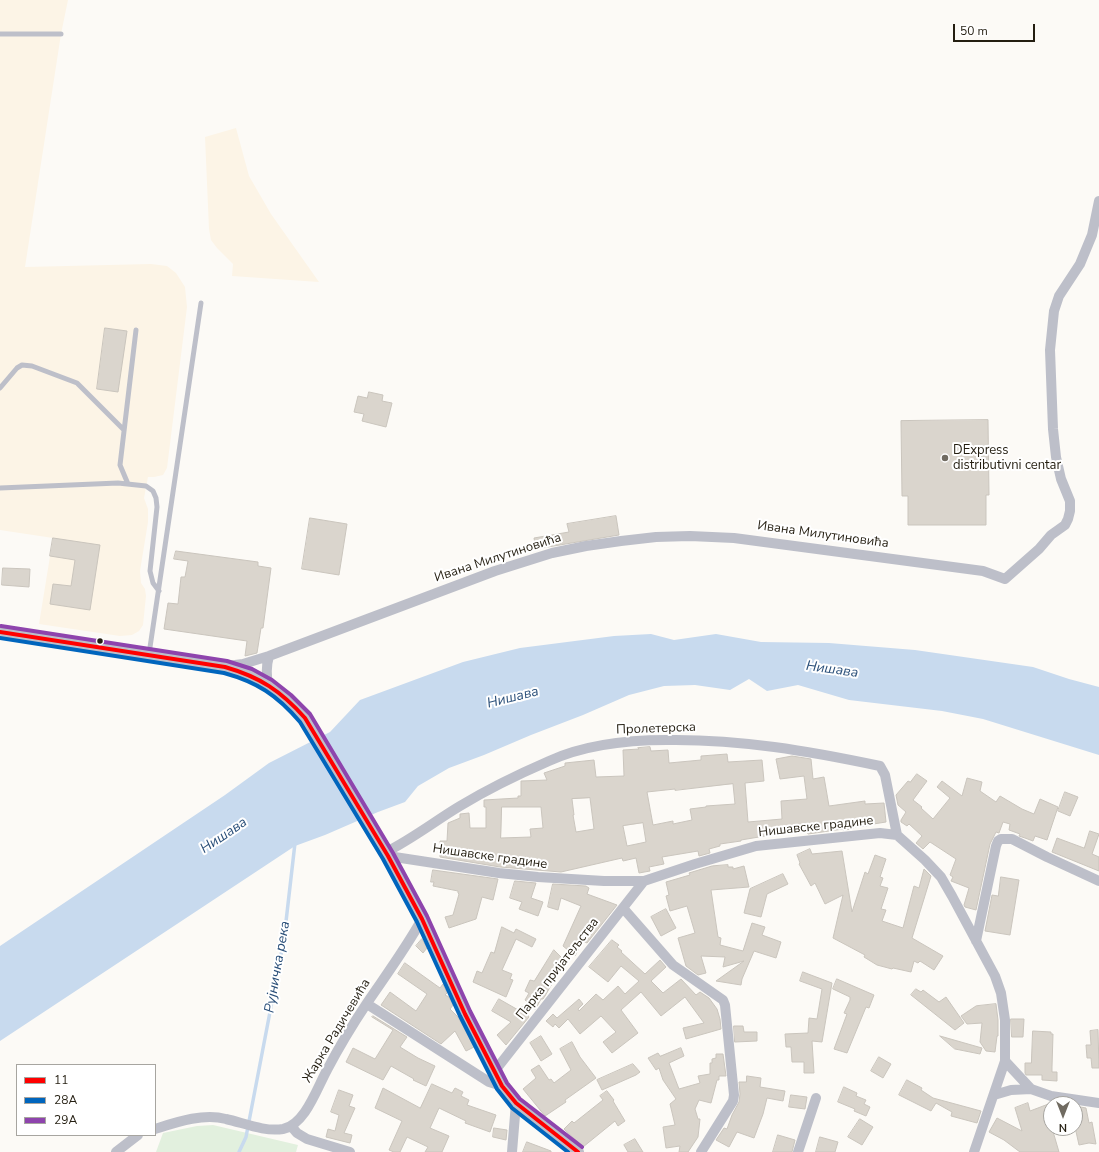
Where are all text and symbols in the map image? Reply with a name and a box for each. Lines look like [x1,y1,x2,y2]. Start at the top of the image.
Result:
scale bar [955,16,1037,42]
text: 50 m [960,23,988,39]
place label: DExpress distributivni centar [953,443,1061,474]
marker: DExpress distributivni centar [940,453,950,463]
street label: Ивана Милутиновића [756,518,890,552]
street label: Ивана Милутиновића [433,530,563,586]
unlabelled marker [95,636,105,646]
water label: Нишава [805,658,859,682]
water label: Нишава [485,683,541,713]
street label: Пролетерска [616,720,696,738]
street label: Нишавске градине [758,813,874,841]
water label: Нишава [197,814,251,858]
street label: Нишавске градине [432,841,548,873]
street label: Парка пријатељства [513,915,603,1023]
water label: Рујничка река [262,920,294,1014]
street label: Жарка Радичевића [300,976,374,1086]
legend [16,1064,156,1136]
text: 11 [54,1072,68,1088]
text: 28А [54,1092,77,1108]
north arrow [1043,1096,1083,1136]
text: 29А [54,1112,77,1128]
text: N [1059,1120,1067,1135]

